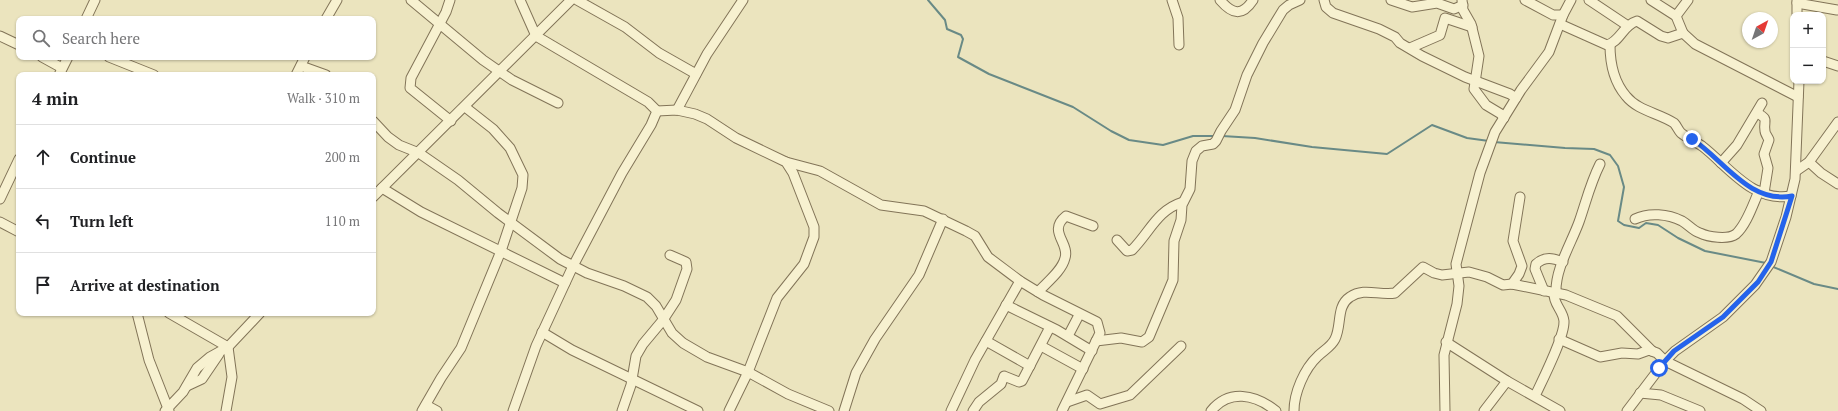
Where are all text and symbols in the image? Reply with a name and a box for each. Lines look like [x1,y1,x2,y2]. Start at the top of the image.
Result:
north arrow [1742,12,1778,48]
map controls [1790,12,1826,84]
button: + [1790,12,1826,48]
search box [16,16,376,60]
icon: search [30,27,52,49]
text: Search here [62,28,140,48]
button: − [1790,48,1826,84]
text: 4 min [32,87,79,110]
text: Walk · 310 m [287,89,360,107]
route end [1683,130,1701,148]
icon: ahead [32,146,54,168]
text: Continue [70,147,136,167]
text: 200 m [325,148,360,166]
icon: left [32,210,54,232]
text: Turn left [70,211,134,231]
text: 110 m [325,212,360,230]
icon: arrive [32,274,54,296]
text: Arrive at destination [70,275,220,295]
route start [1650,359,1668,377]

